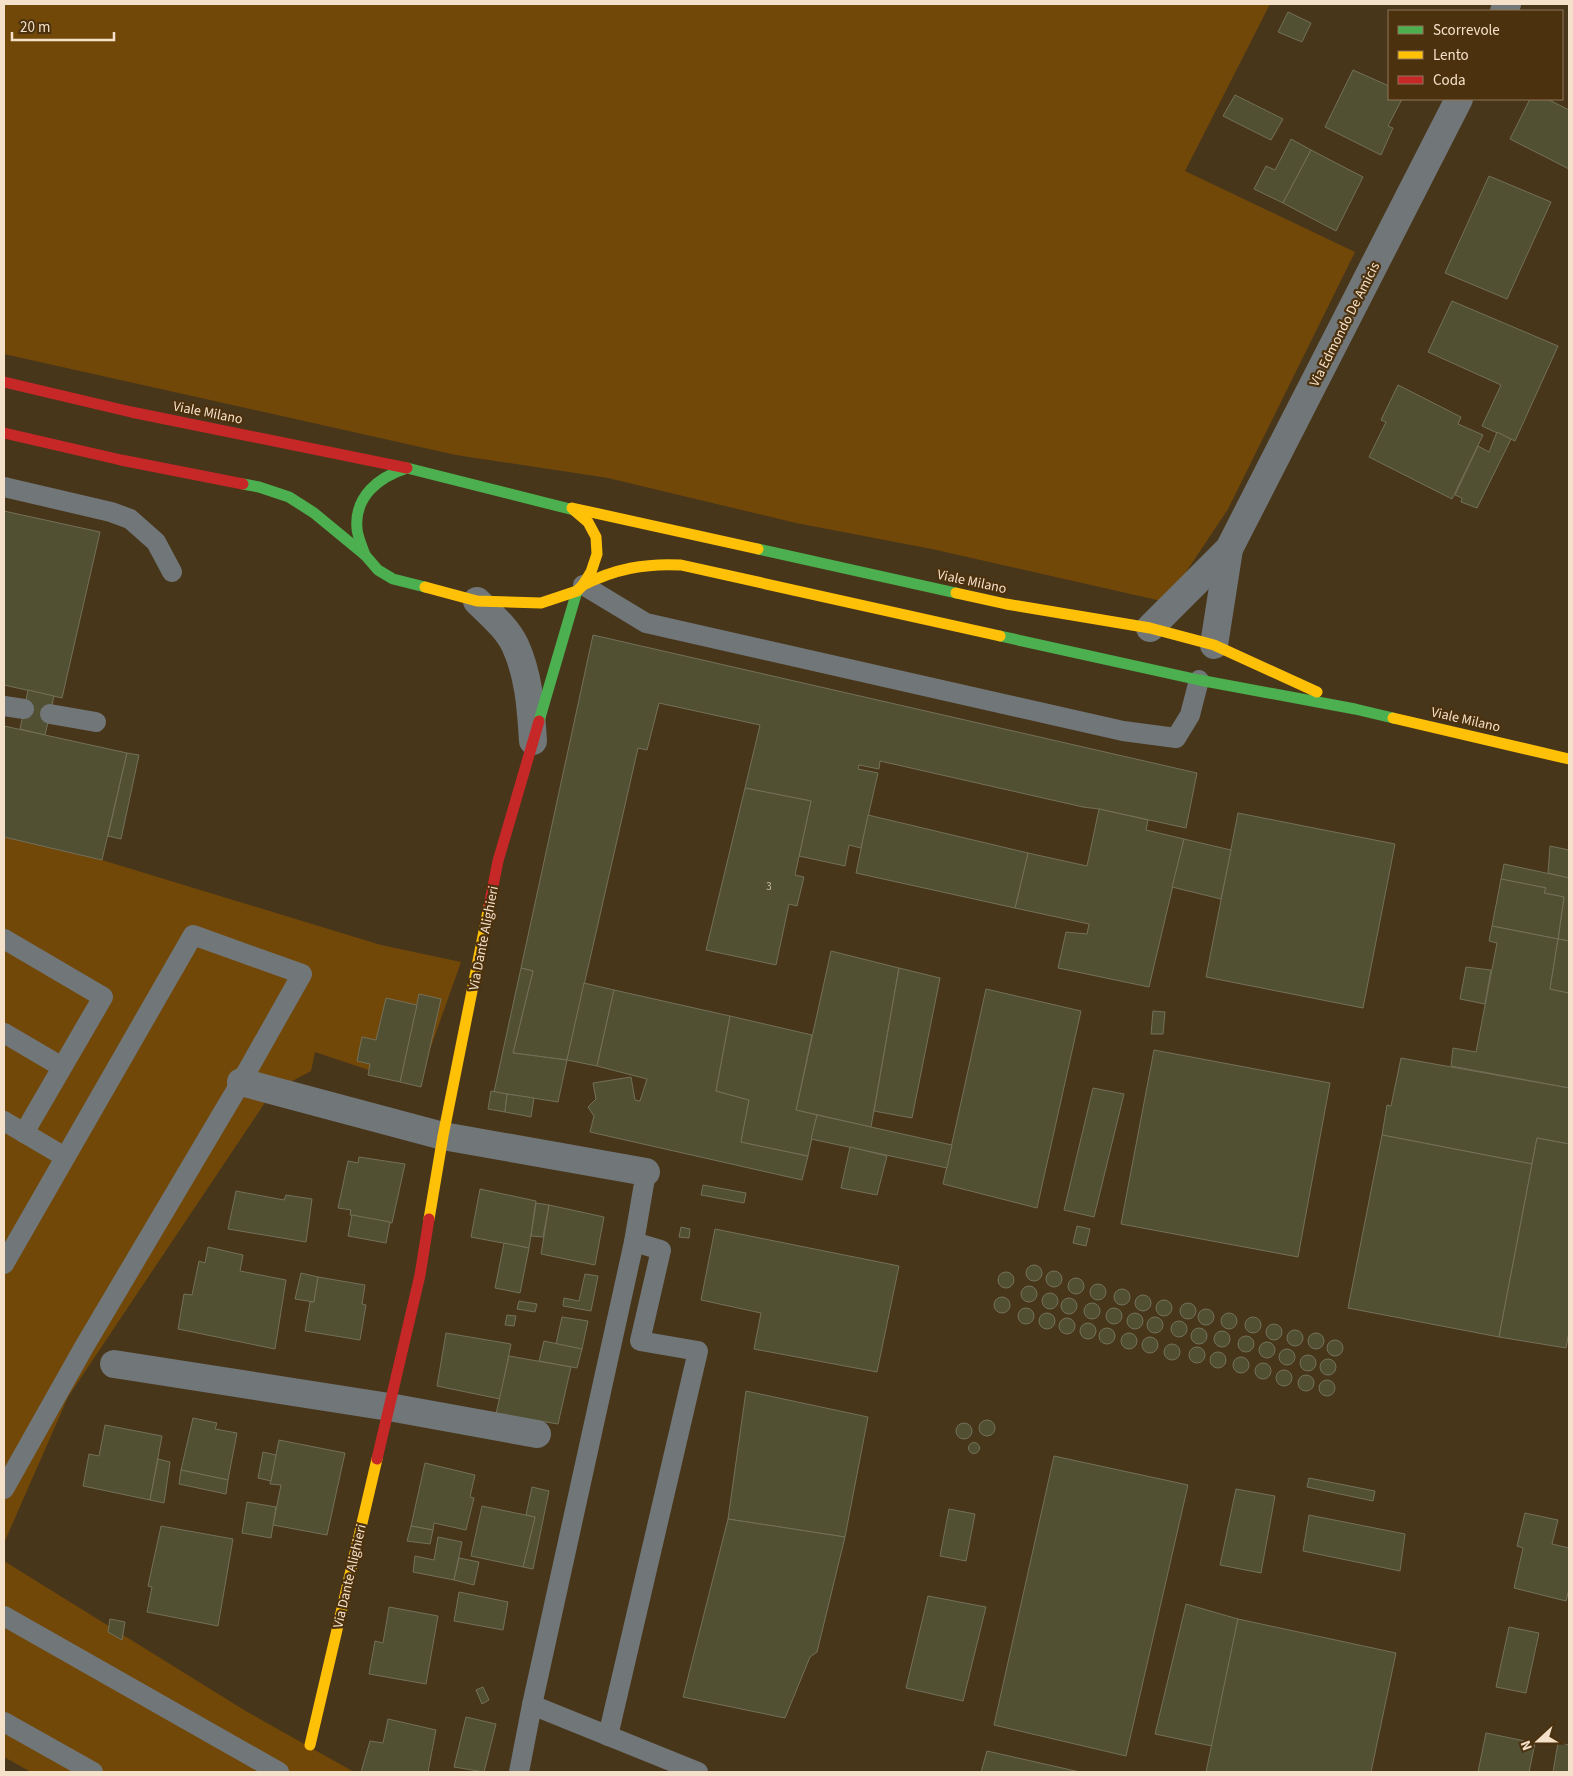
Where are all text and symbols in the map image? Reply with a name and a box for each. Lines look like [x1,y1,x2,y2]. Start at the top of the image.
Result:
scale bar [12,10,115,42]
legend [1388,10,1563,100]
text: 20 m [20,17,50,38]
text: Scorrevole [1433,20,1500,41]
text: Lento [1433,45,1469,66]
text: Coda [1433,70,1466,91]
street label: Via Edmondo De Amicis [1305,259,1385,390]
street label: Viale Milano [171,396,244,430]
street label: Viale Milano [935,565,1008,599]
street label: Viale Milano [1429,702,1502,738]
house number: 3 [766,879,772,894]
street label: Via Dante Alighieri [464,884,504,992]
street label: Via Dante Alighieri [328,1522,372,1630]
north arrow [1513,1716,1563,1766]
text: N [1516,1737,1538,1753]

